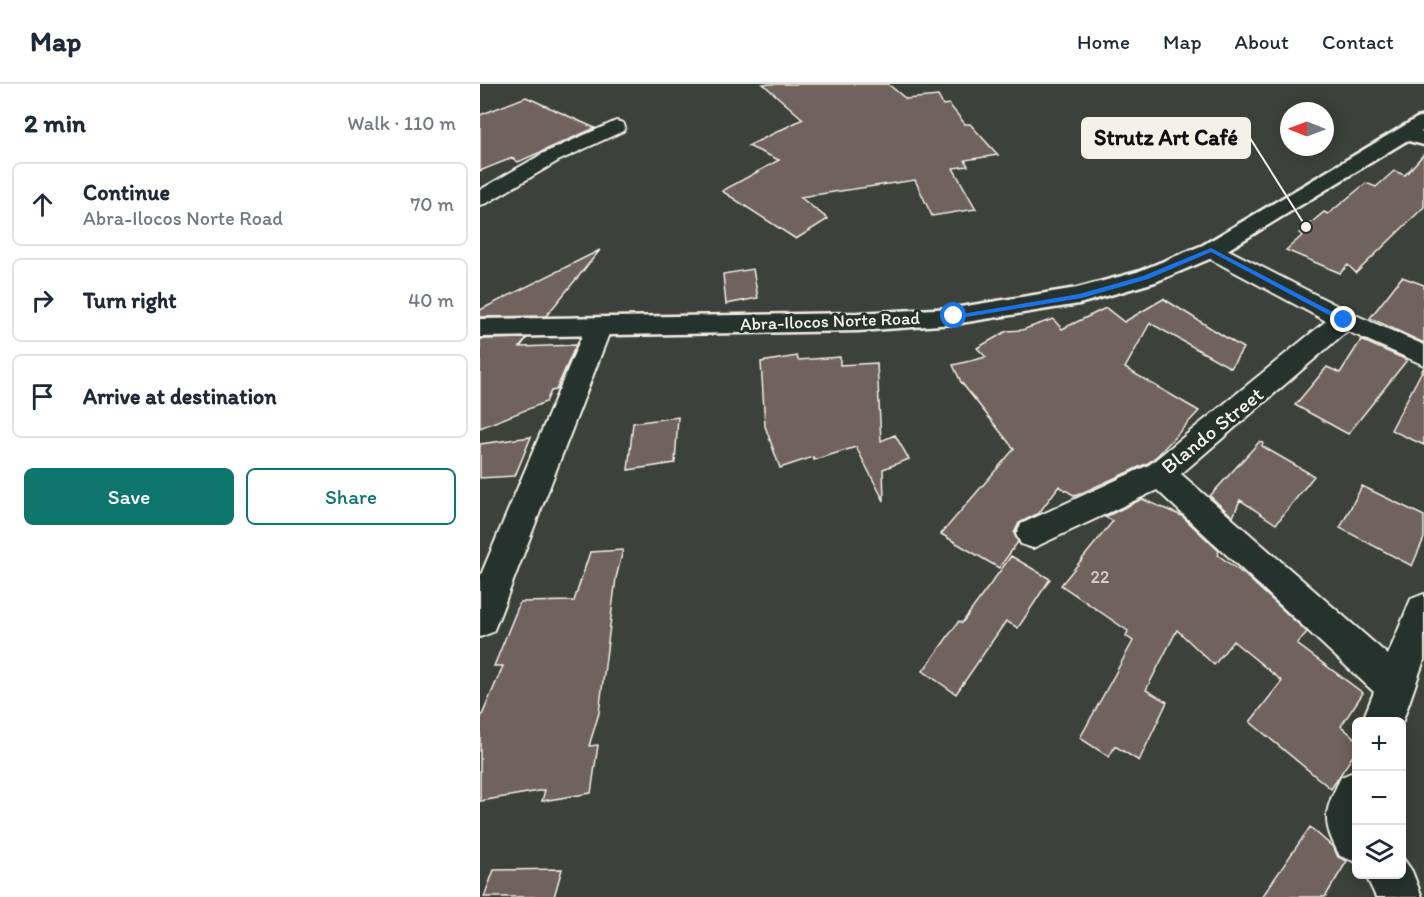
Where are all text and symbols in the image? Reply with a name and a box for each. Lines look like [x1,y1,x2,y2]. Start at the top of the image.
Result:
text: Map [30,24,81,58]
text: Home [1077,29,1130,54]
text: Map [1163,29,1202,54]
text: About [1235,29,1289,54]
text: Contact [1322,29,1394,54]
north arrow [1280,102,1334,156]
text: 2 min [24,107,86,139]
text: Walk · 110 m [347,111,456,135]
callout: Strutz Art Café [1082,118,1250,158]
text: Strutz Art Café [1094,124,1238,151]
text: Continue [83,179,170,206]
icon: ahead [26,188,59,221]
text: 70 m [410,192,454,216]
text: Abra-Ilocos Norte Road [83,206,283,230]
icon: right [26,284,59,317]
text: Turn right [83,287,177,314]
text: 40 m [408,288,454,312]
route start [940,302,966,328]
route end [1330,306,1356,332]
street label: Abra-Ilocos Norte Road [740,307,921,335]
icon: arrive [26,380,59,413]
street label: Blando Street [1156,381,1268,479]
text: Arrive at destination [83,383,277,410]
button: Save [24,468,234,525]
button: Share [246,468,456,525]
house number: 22 [1091,566,1110,588]
map controls [1352,717,1406,879]
button: + [1352,717,1406,771]
button: − [1352,771,1406,825]
button: layers [1352,825,1406,879]

